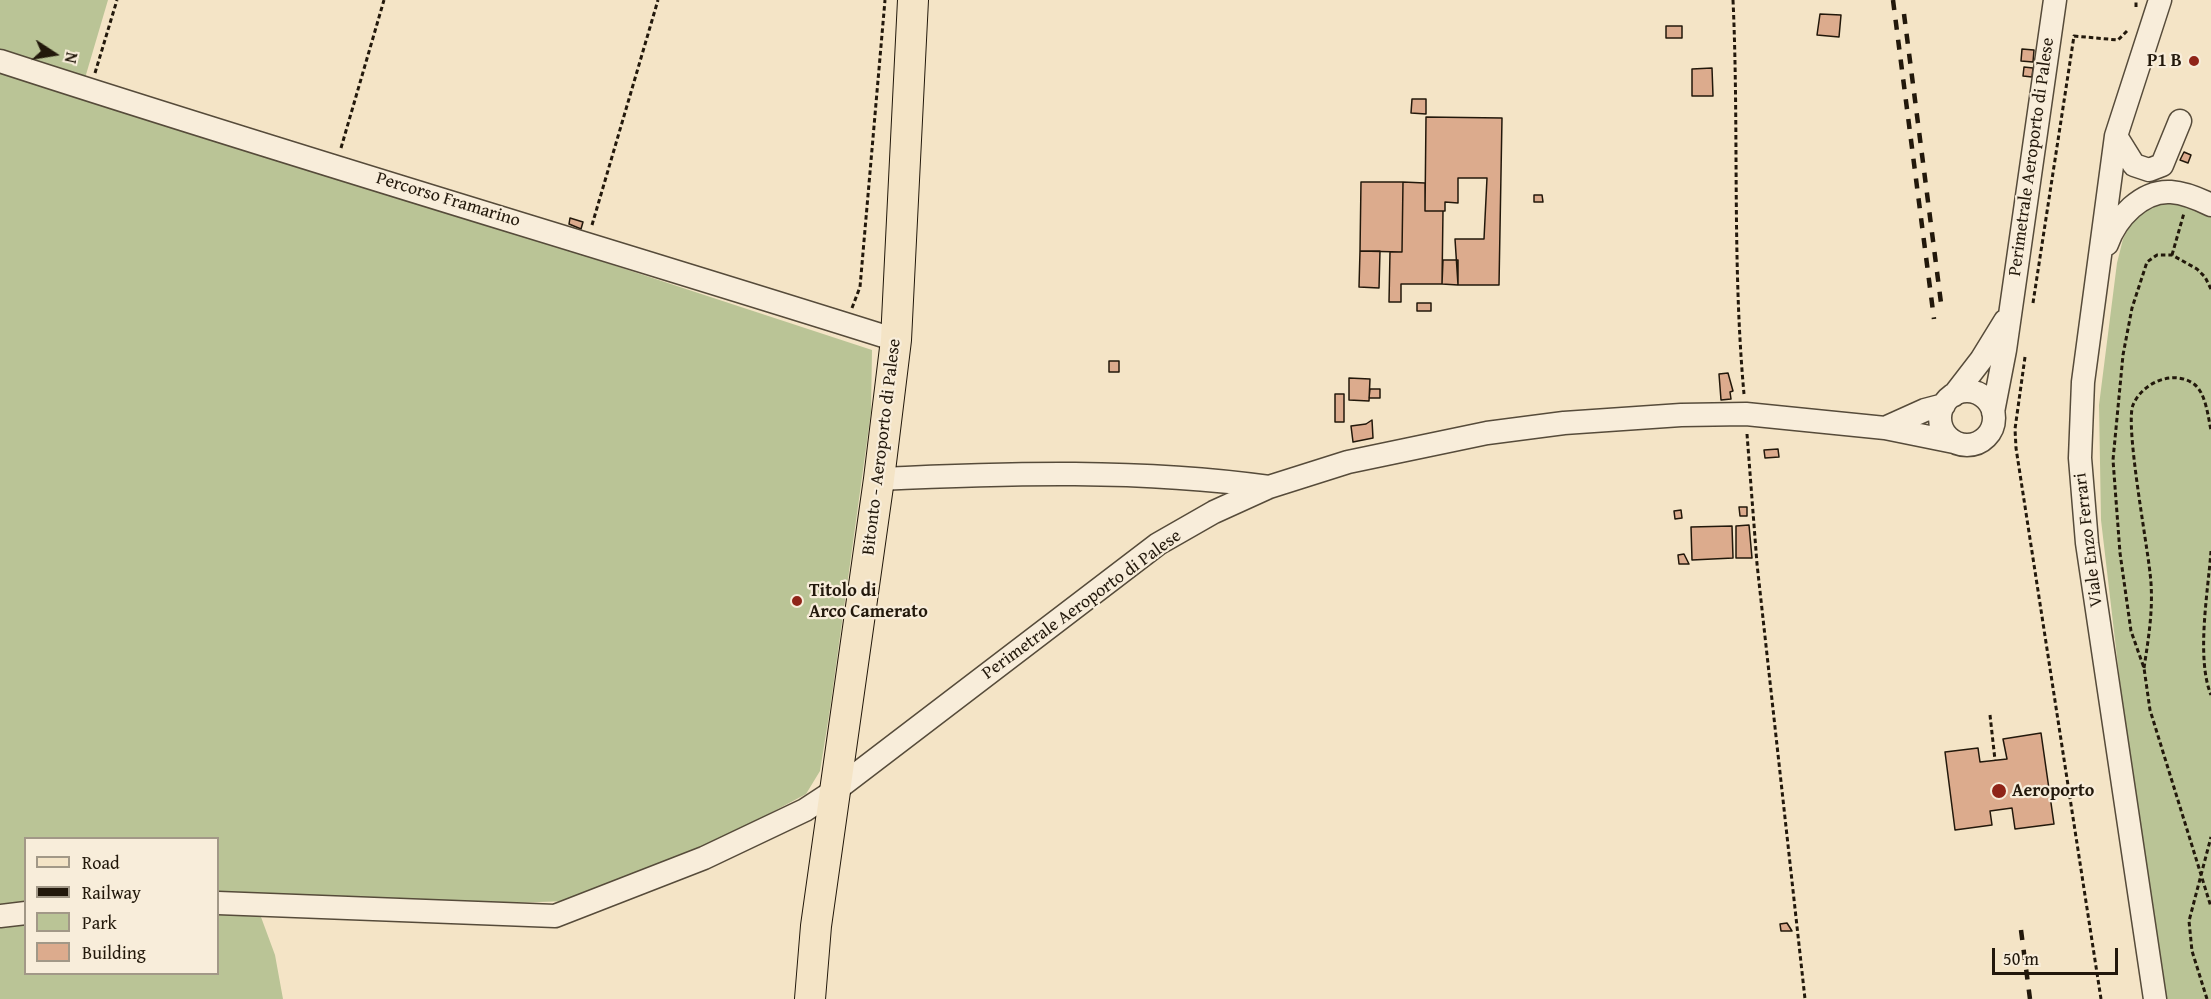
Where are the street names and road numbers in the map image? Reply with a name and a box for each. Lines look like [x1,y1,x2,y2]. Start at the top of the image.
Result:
street label: Perimetrale Aeroporto di Palese [2005,36,2059,278]
street label: Percorso Framarino [373,168,523,232]
street label: Bitonto - Aeroporto di Palese [858,338,906,556]
street label: Viale Enzo Ferrari [2070,472,2108,608]
street label: Perimetrale Aeroporto di Palese [978,526,1186,684]

